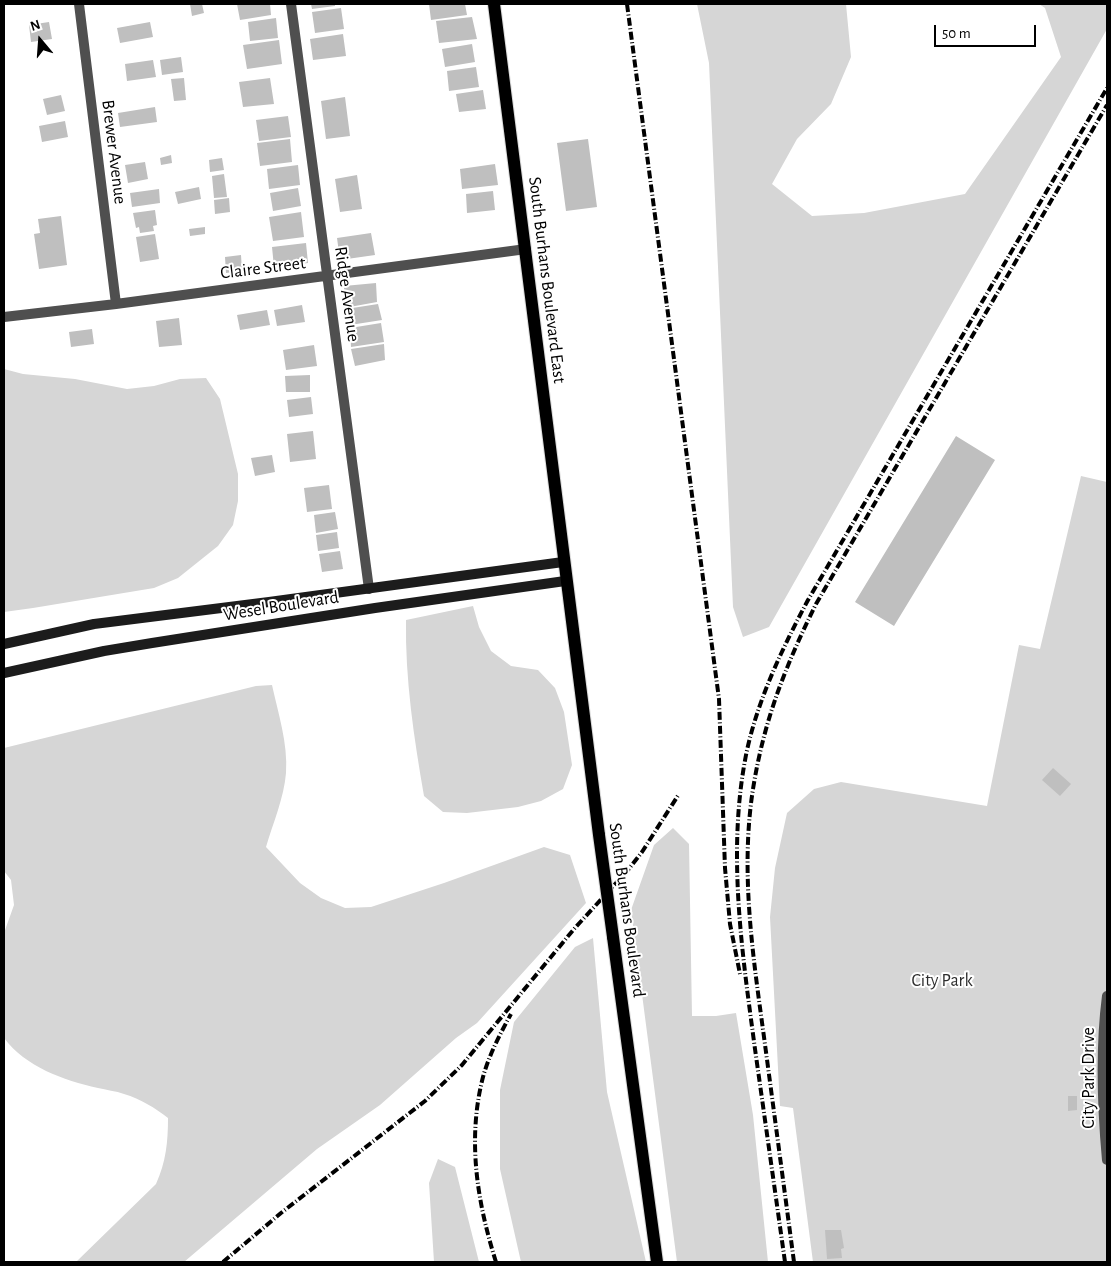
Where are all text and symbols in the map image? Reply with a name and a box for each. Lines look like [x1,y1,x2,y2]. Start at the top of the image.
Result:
north arrow [15,15,65,65]
scale bar [936,15,1038,47]
text: N [29,18,42,34]
text: 50 m [942,26,971,41]
street label: Brewer Avenue [97,99,131,205]
street label: South Burhans Boulevard East [524,175,570,385]
street label: Ridge Avenue [330,245,364,343]
street label: Claire Street [219,252,307,284]
street label: Wesel Boulevard [222,586,340,626]
street label: South Burhans Boulevard [604,821,650,999]
park label: City Park [911,970,973,992]
street label: City Park Drive [1078,1027,1100,1129]

